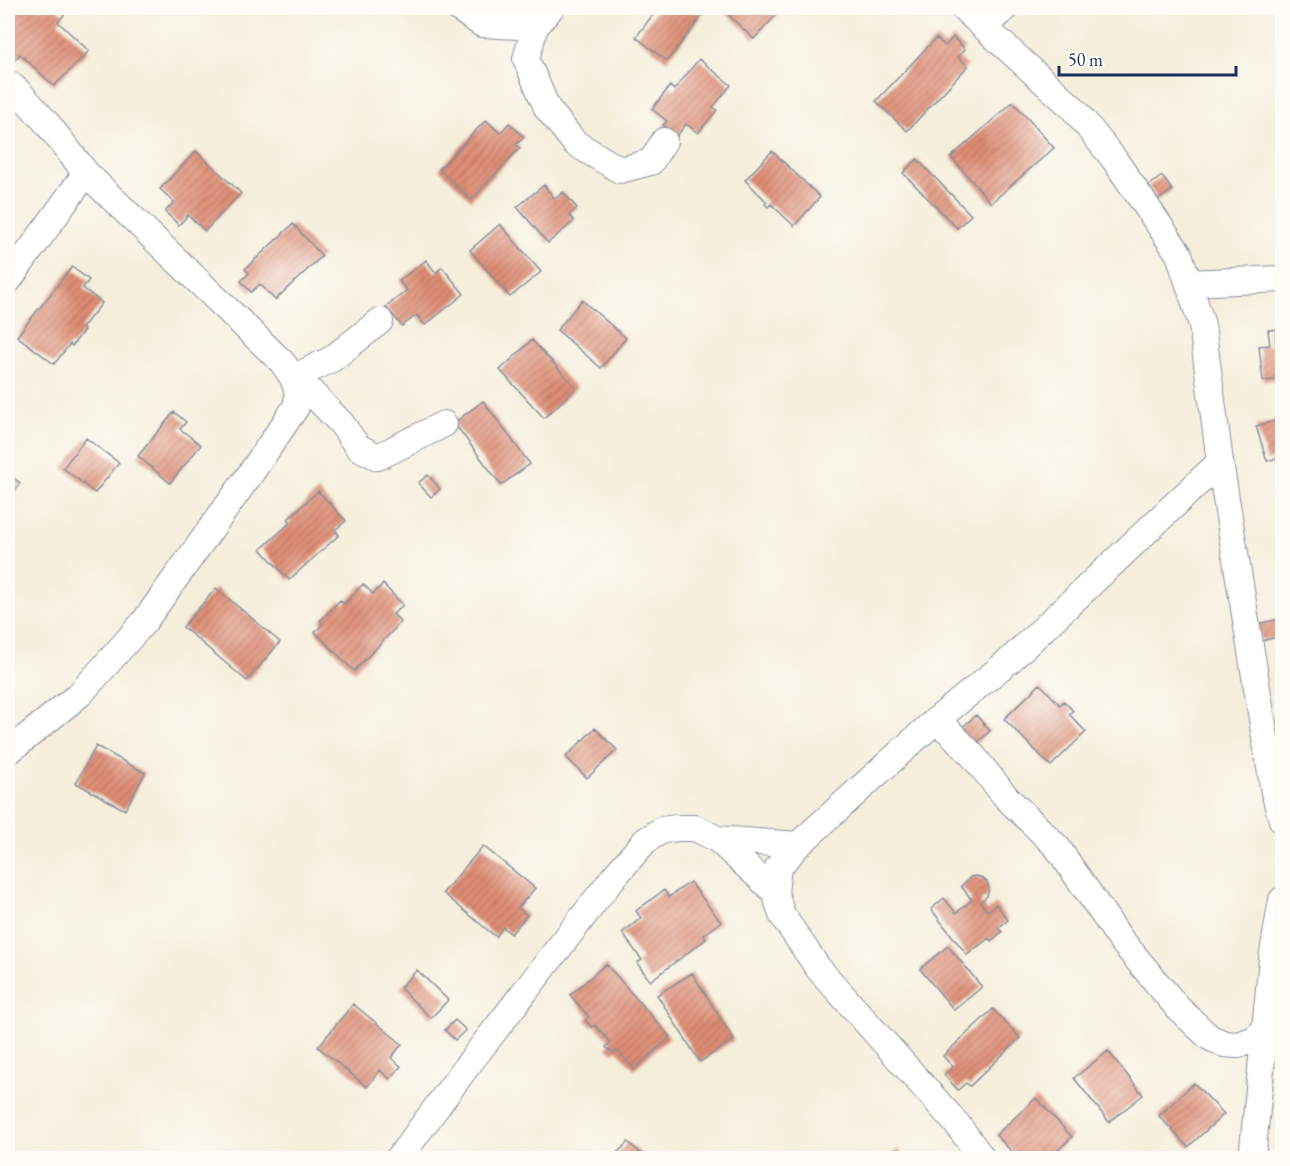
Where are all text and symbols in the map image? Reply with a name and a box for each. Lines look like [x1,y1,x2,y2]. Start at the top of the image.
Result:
scale bar [1059,39,1236,77]
text: 50 m [1068,48,1103,71]

